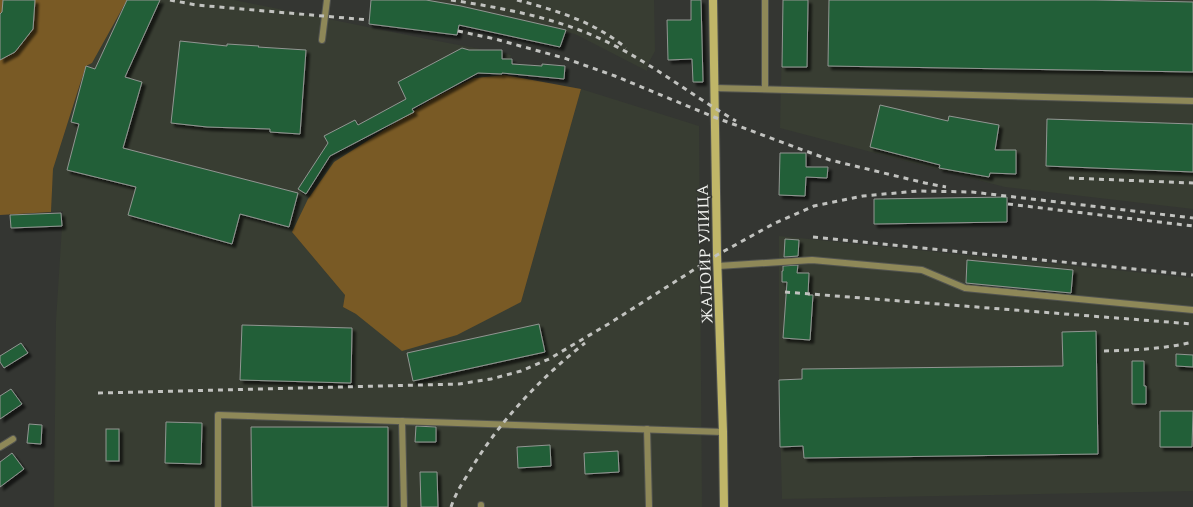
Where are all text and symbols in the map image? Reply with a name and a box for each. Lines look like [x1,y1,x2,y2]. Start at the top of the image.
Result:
street label: ЖАЛОИР УЛИЦА [691,184,719,324]

